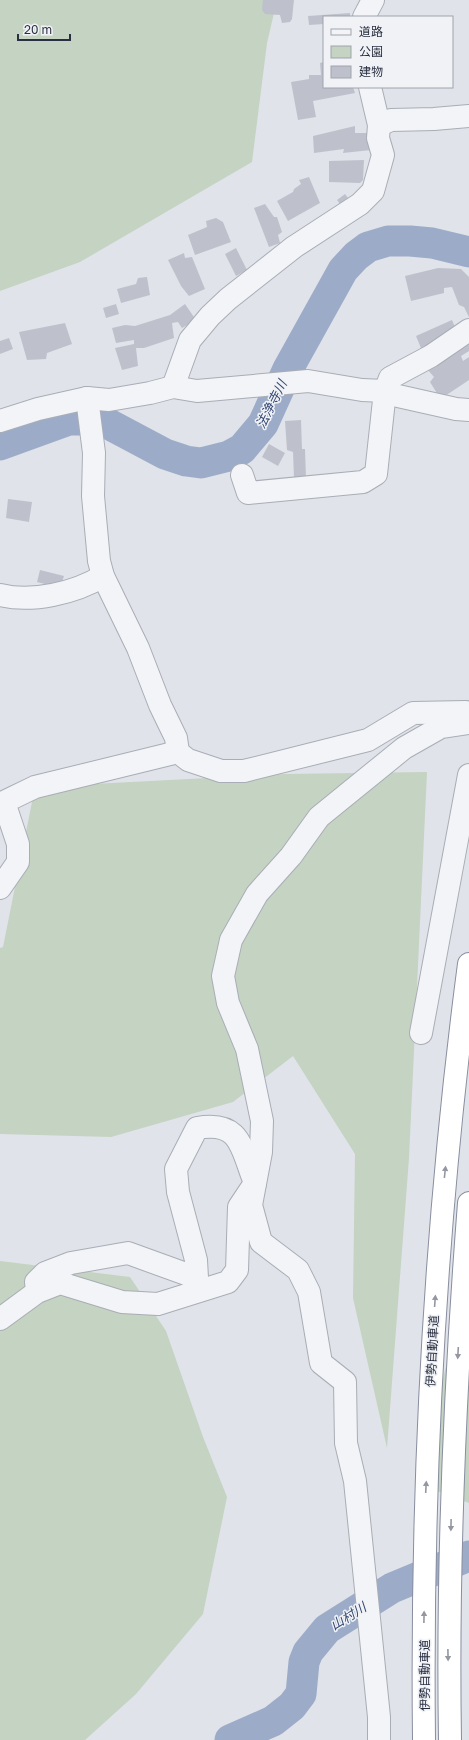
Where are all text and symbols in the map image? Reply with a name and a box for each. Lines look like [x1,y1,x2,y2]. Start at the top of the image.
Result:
scale bar [18,16,70,42]
legend [323,16,453,88]
text: 20 m [24,22,52,37]
text: 道路 [359,24,383,39]
text: 公園 [359,44,383,59]
text: 建物 [359,64,383,79]
water label: 法浄寺川 [252,375,291,431]
one-way arrow [442,1166,448,1178]
one-way arrow [432,1295,439,1307]
street label: 伊勢自動車道 [423,1315,441,1387]
one-way arrow [454,1347,461,1359]
one-way arrow [423,1480,429,1493]
one-way arrow [447,1519,454,1531]
water label: 山村川 [327,1598,370,1633]
one-way arrow [420,1611,427,1623]
street label: 伊勢自動車道 [417,1639,432,1711]
one-way arrow [445,1649,452,1661]

